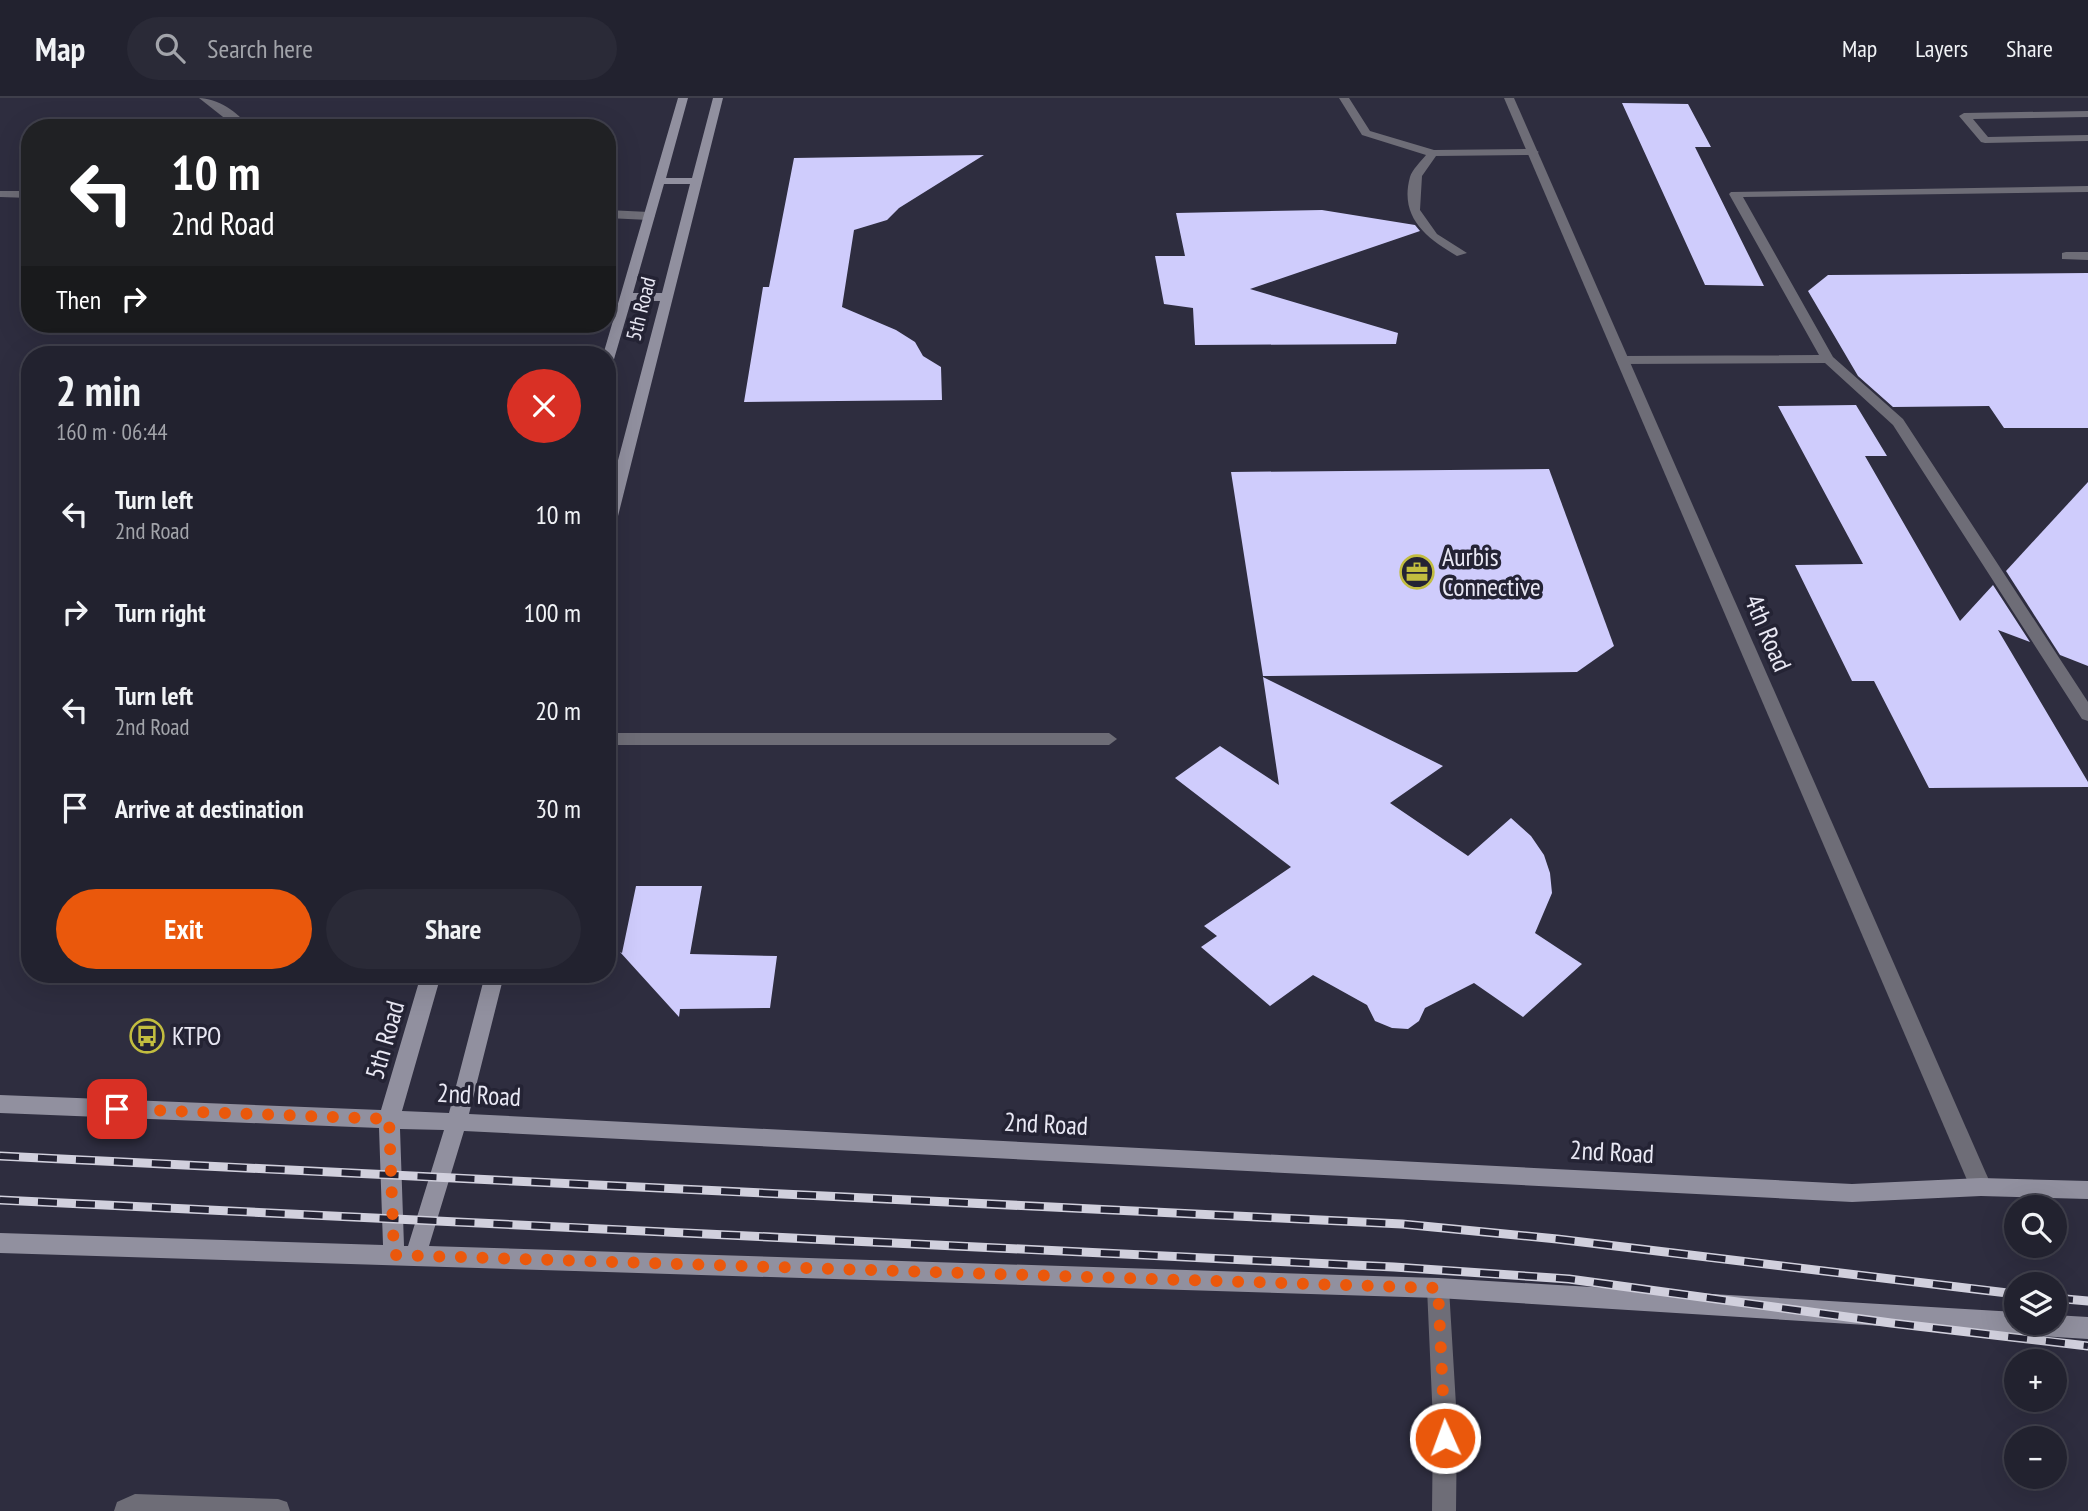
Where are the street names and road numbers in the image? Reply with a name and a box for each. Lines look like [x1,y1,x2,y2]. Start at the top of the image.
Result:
street label: 5th Road [620,274,661,344]
street label: 4th Road [1738,589,1799,676]
street label: 5th Road [358,997,411,1083]
street label: 2nd Road [436,1076,522,1113]
street label: 2nd Road [1003,1105,1089,1142]
street label: 2nd Road [1569,1133,1655,1170]

